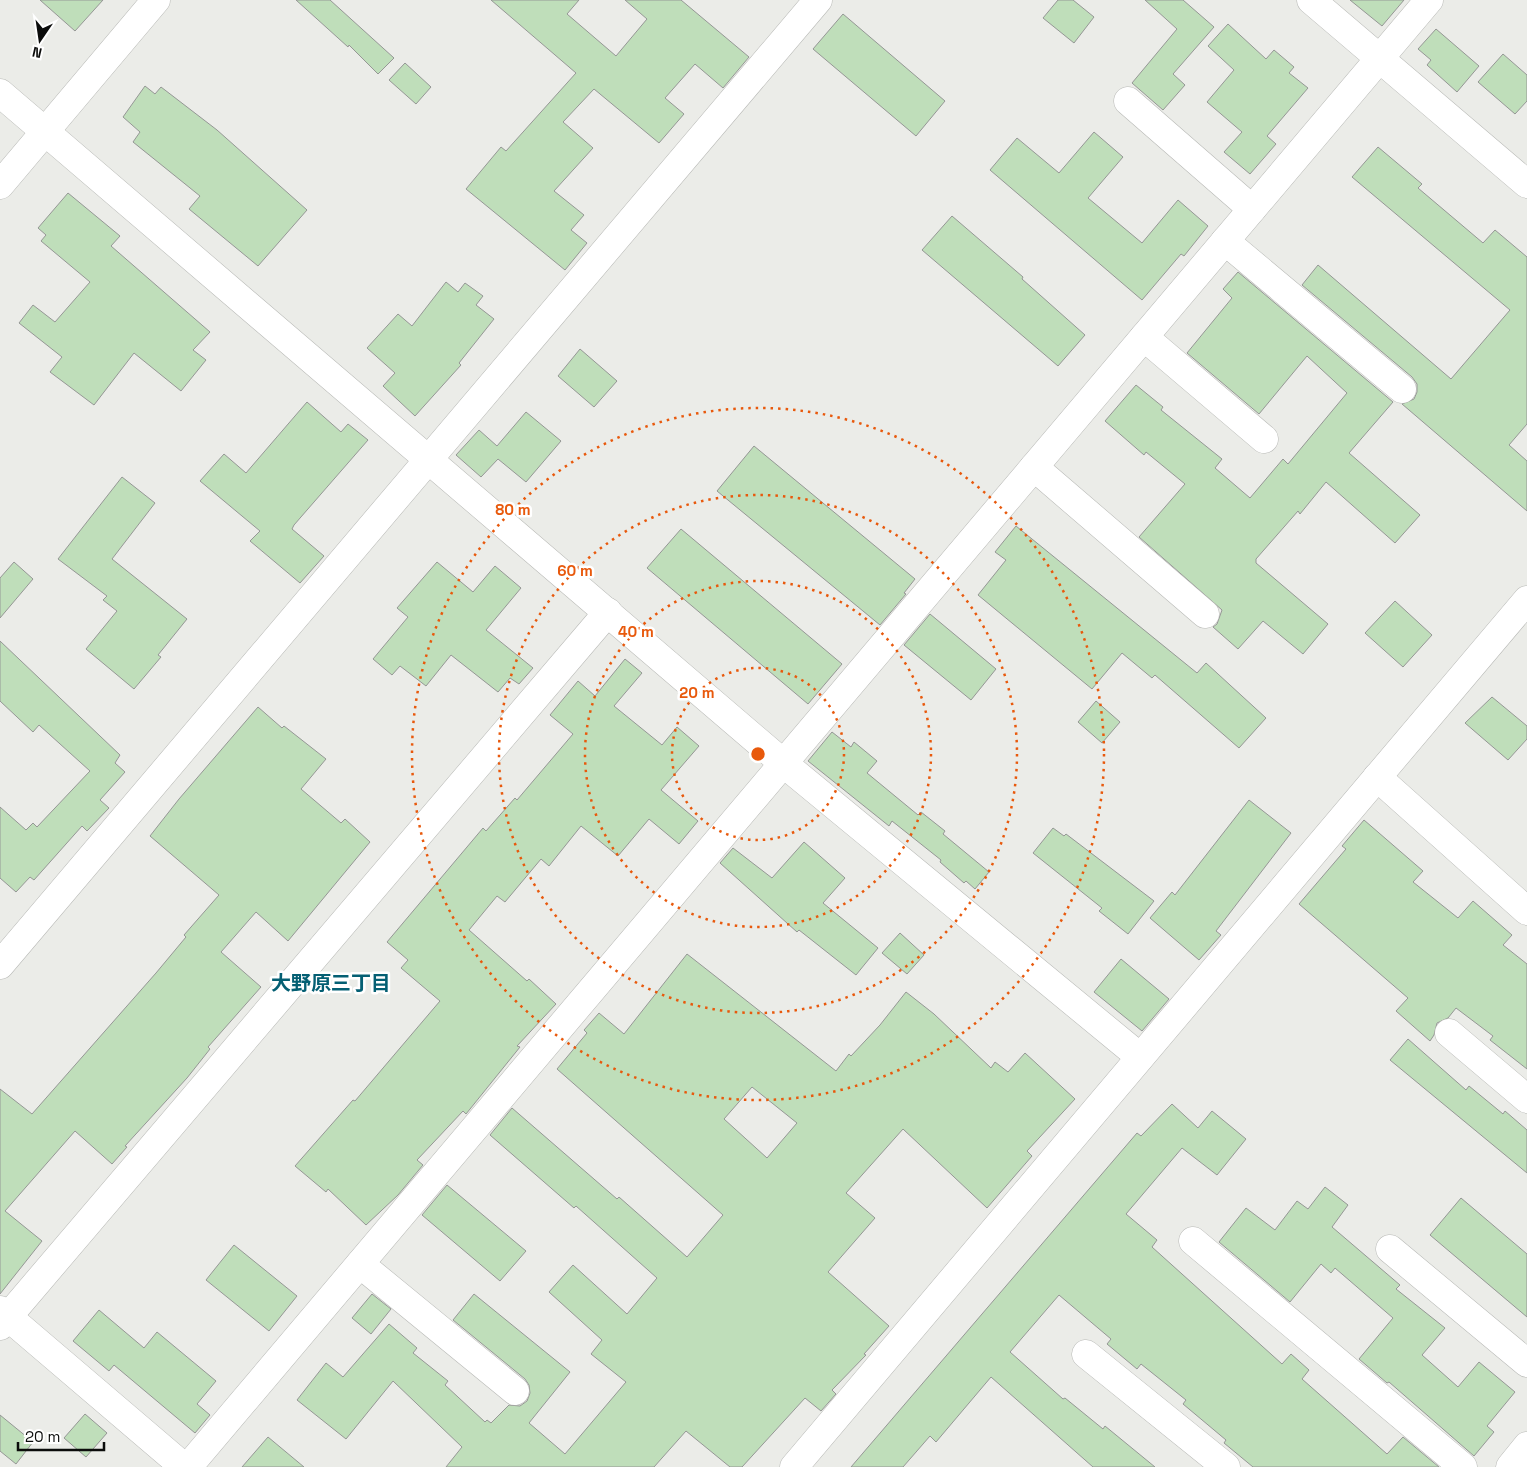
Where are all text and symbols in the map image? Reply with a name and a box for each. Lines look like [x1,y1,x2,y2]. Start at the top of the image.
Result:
north arrow [15,15,65,65]
text: N [30,43,44,62]
text: 80 m [495,500,531,519]
text: 60 m [557,561,593,580]
text: 40 m [618,622,654,641]
text: 20 m [679,683,715,702]
centre of rings [749,745,767,763]
district label: 大野原三丁目 [271,970,391,996]
scale bar [18,1420,104,1452]
text: 20 m [25,1427,60,1446]

